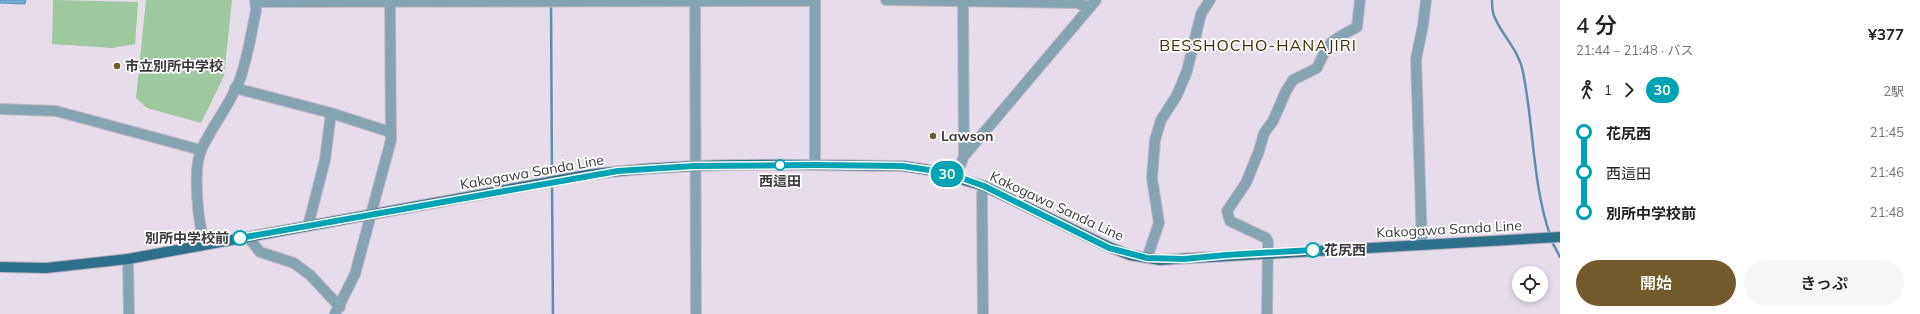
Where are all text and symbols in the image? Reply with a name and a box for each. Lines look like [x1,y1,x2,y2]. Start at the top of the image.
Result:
text: 4 分 [1576,11,1617,39]
text: ¥377 [1868,25,1904,44]
district label: BESSHOCHO-HANAJIRI [1159,35,1357,55]
text: 21:44 – 21:48 · バス [1576,42,1693,58]
place label: 市立別所中学校 [125,57,223,75]
marker: 市立別所中学校 [112,61,122,71]
icon: walk [1576,79,1598,101]
icon: forward [1618,79,1640,101]
text: 30 [1654,81,1671,99]
text: 1 [1604,82,1612,98]
text: 2駅 [1883,83,1904,99]
text: 花尻西 [1606,124,1651,143]
text: 21:45 [1870,124,1904,140]
place label: Lawson [941,127,993,145]
marker: Lawson [928,131,938,141]
street label: Kakogawa Sanda Line [459,150,605,194]
marker: 西這田 [774,159,786,171]
line badge: 30 [929,161,965,187]
text: 西這田 [1606,164,1651,183]
text: 21:46 [1870,164,1904,180]
text: 30 [939,165,955,183]
street label: Kakogawa Sanda Line [987,167,1127,245]
place label: 西這田 [759,172,801,190]
text: 別所中学校前 [1606,204,1696,223]
text: 21:48 [1870,204,1904,220]
street label: Kakogawa Sanda Line [1376,216,1522,242]
place label: 別所中学校前 [145,229,229,247]
marker: 別所中学校前 [232,230,248,246]
place label: 花尻西 [1324,241,1366,259]
marker: 花尻西 [1305,242,1321,258]
button: 開始 [1576,260,1736,306]
button: きっぷ [1744,260,1904,306]
map controls [1512,266,1548,302]
button: locate [1512,266,1548,302]

